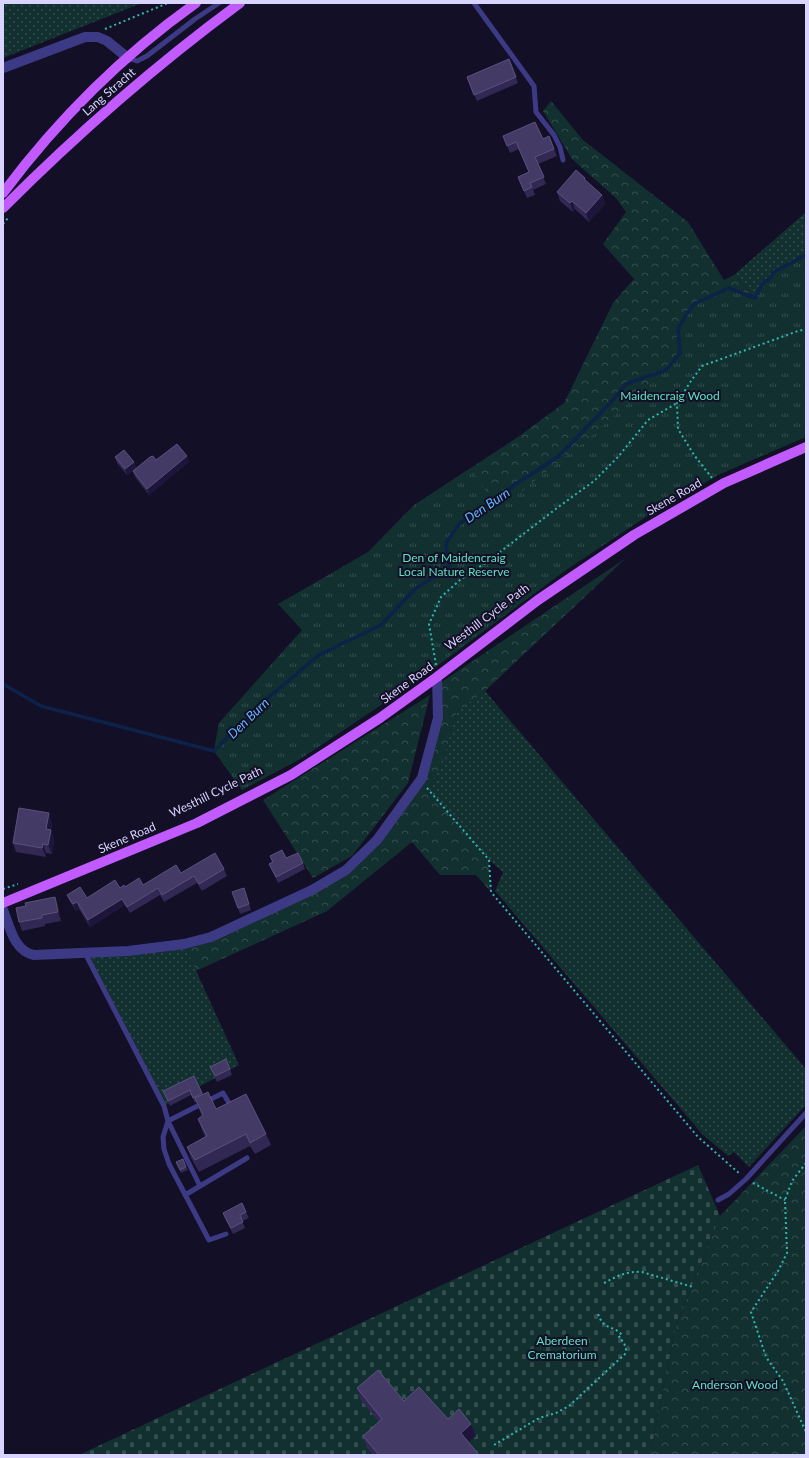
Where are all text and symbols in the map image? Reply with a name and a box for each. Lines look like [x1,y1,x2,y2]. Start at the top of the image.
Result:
street label: Lang Stracht [79,64,139,119]
park label: Maidencraig Wood [620,388,720,403]
street label: Skene Road [643,475,704,518]
water label: Den Burn [461,484,513,526]
park label: Den of Maidencraig Local Nature Reserve [398,550,510,579]
street label: Westhill Cycle Path [442,580,532,653]
street label: Skene Road [378,659,436,707]
water label: Den Burn [224,694,272,742]
street label: Westhill Cycle Path [167,763,265,821]
street label: Skene Road [96,819,158,856]
park label: Aberdeen Crematorium [527,1333,597,1362]
park label: Anderson Wood [692,1377,778,1392]

